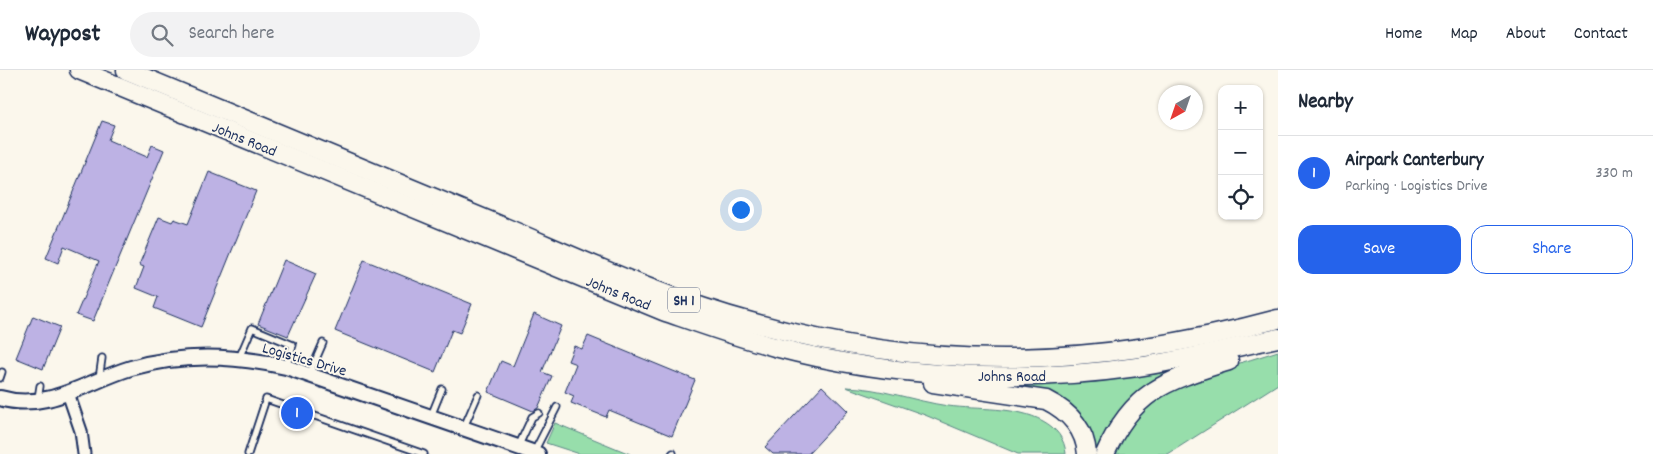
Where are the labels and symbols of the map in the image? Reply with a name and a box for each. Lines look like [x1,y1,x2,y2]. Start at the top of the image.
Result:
north arrow [1158,85,1203,130]
street label: Johns Road [208,117,280,164]
your location [728,197,754,223]
street label: Johns Road [582,271,654,318]
road number: SH 1 [668,288,700,312]
street label: Logistics Drive [259,337,349,383]
street label: Johns Road [978,366,1046,389]
pin: 1 [281,394,313,432]

